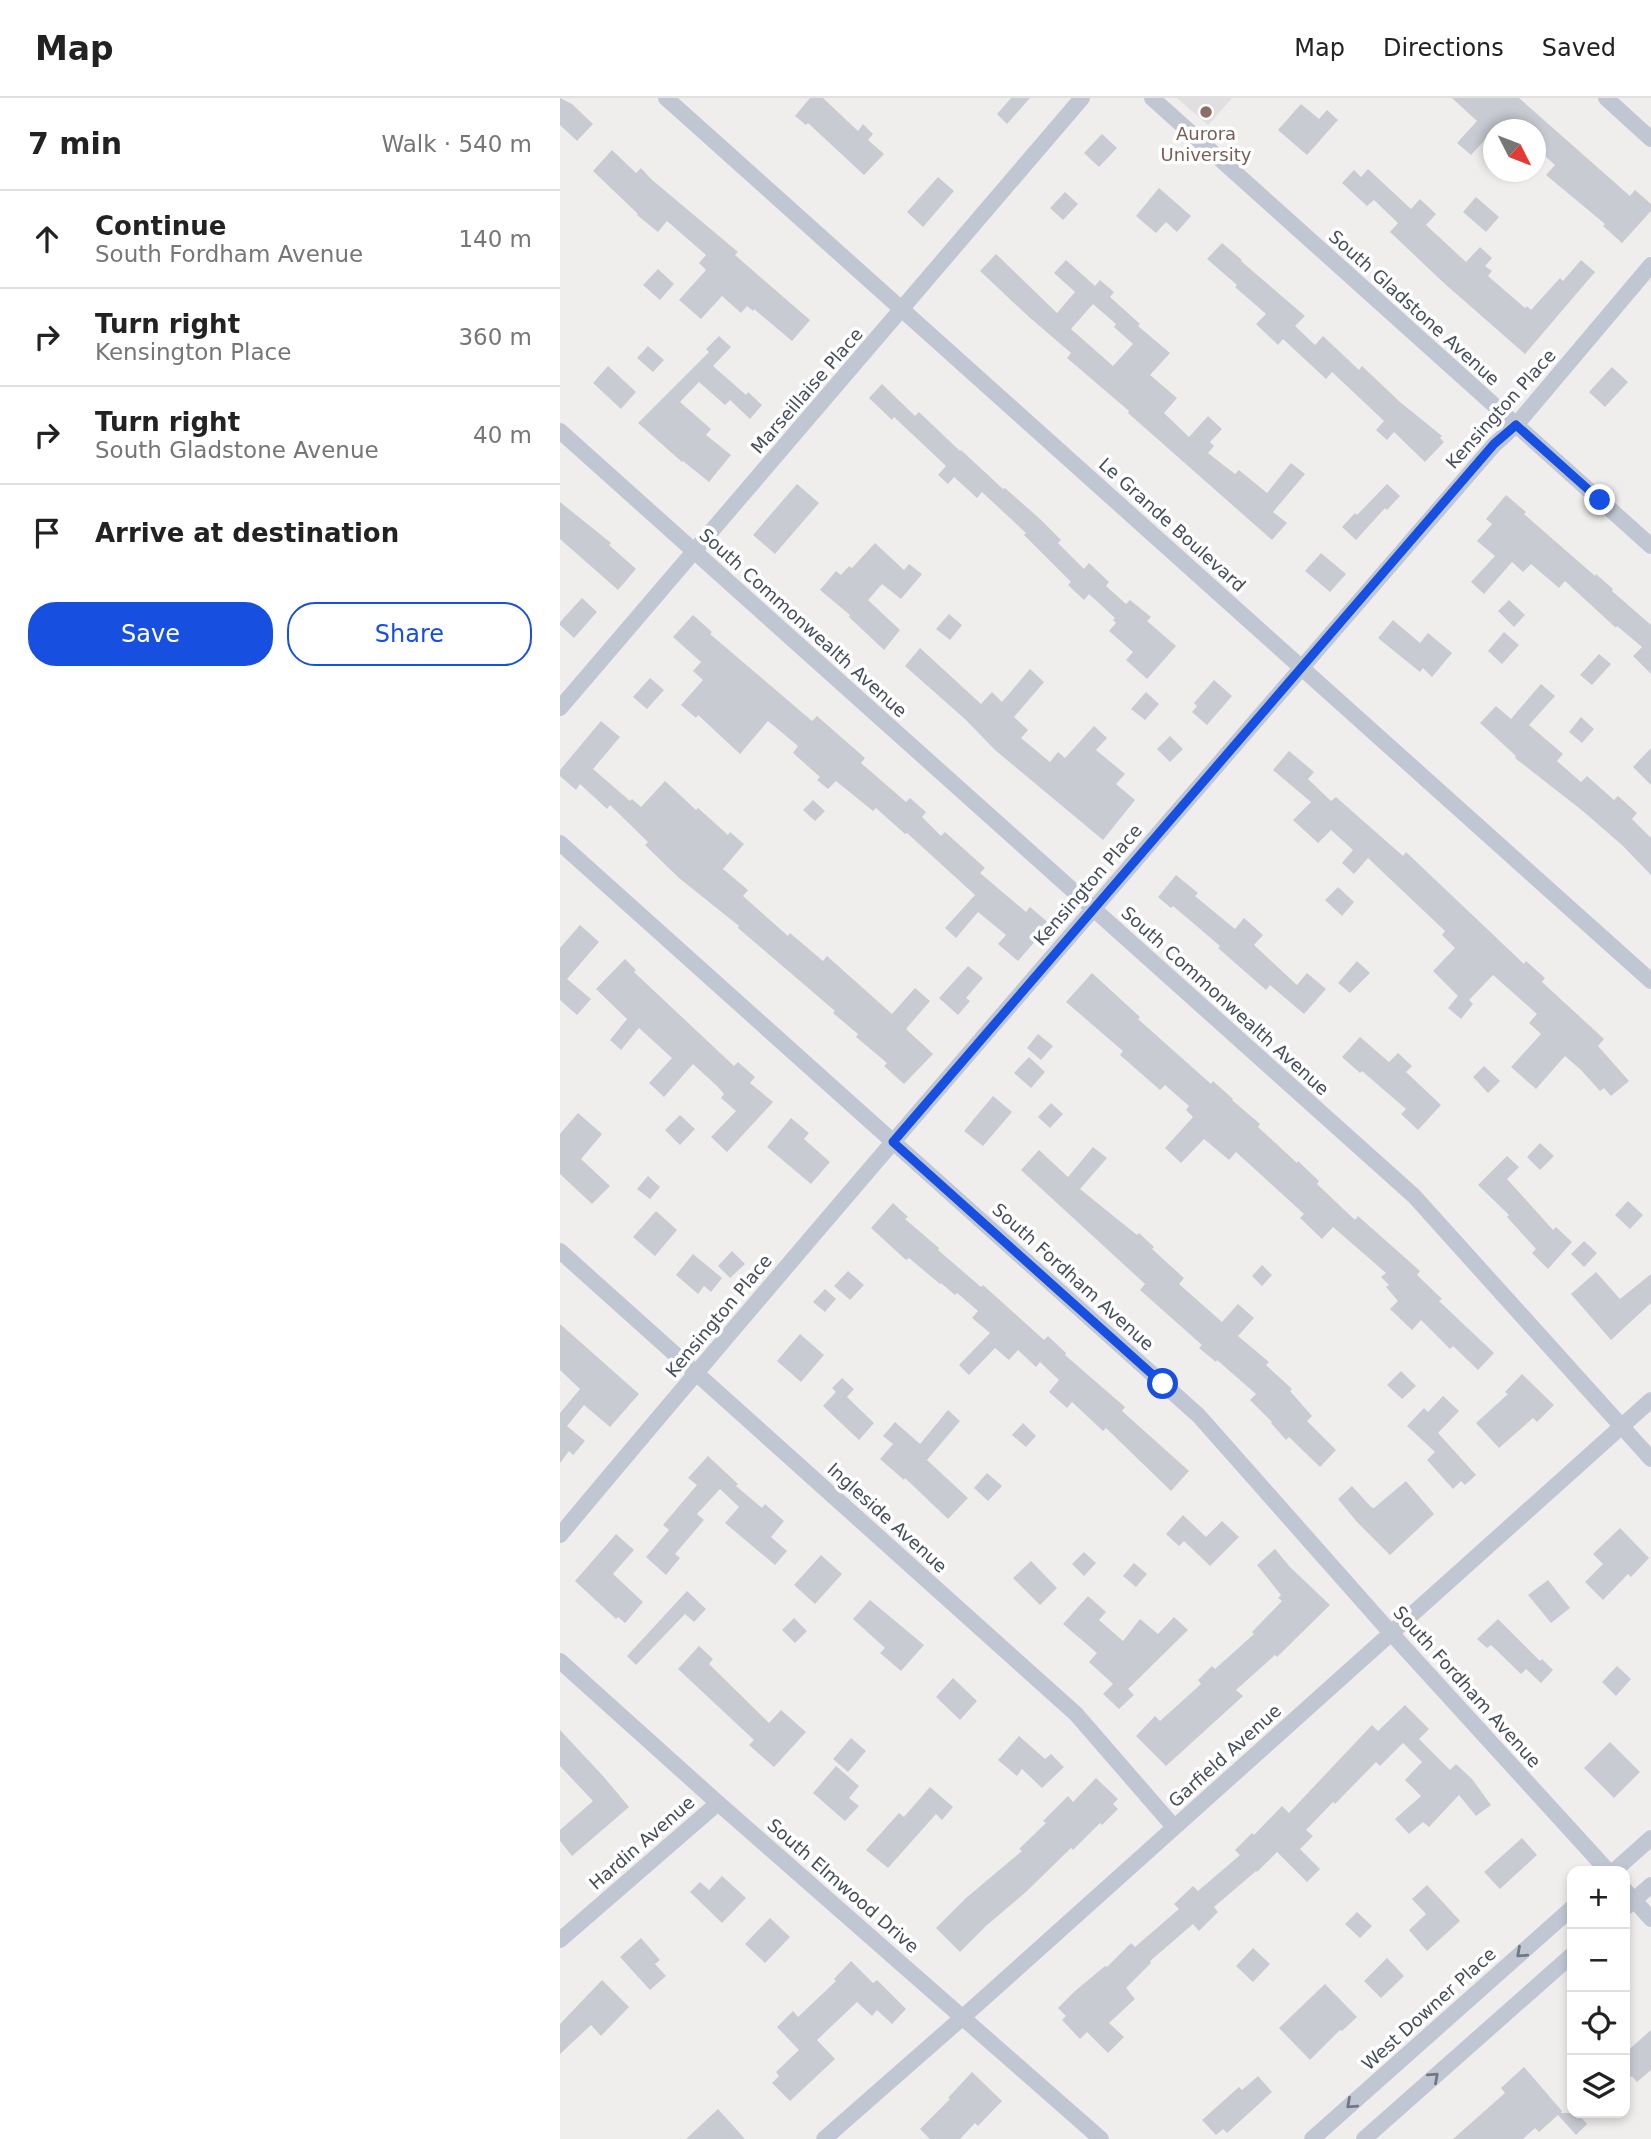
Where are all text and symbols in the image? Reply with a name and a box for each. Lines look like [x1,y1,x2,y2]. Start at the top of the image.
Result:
text: Map [35,29,114,68]
text: Map [1294,34,1345,62]
text: Directions [1383,34,1504,62]
text: Saved [1542,34,1616,62]
marker: Aurora University [1198,104,1214,120]
north arrow [1483,119,1546,182]
place label: Aurora University [1161,123,1252,165]
text: 7 min [28,126,122,161]
text: Walk · 540 m [381,131,532,157]
text: Continue [95,211,226,241]
icon: ahead [28,220,66,258]
text: 140 m [458,226,532,252]
street label: South Gladstone Avenue [1325,226,1504,390]
text: South Fordham Avenue [95,241,363,267]
text: Turn right [95,309,240,339]
icon: right [28,318,66,356]
text: 360 m [458,324,532,350]
street label: Marseillaise Place [746,324,867,458]
text: Kensington Place [95,339,291,365]
street label: Kensington Place [1441,345,1560,473]
text: Turn right [95,407,240,437]
icon: right [28,416,66,454]
text: 40 m [473,422,532,448]
text: South Gladstone Avenue [95,437,379,463]
street label: Le Grande Boulevard [1095,453,1250,596]
route end [1584,484,1615,515]
icon: arrive [28,514,66,552]
text: Arrive at destination [95,518,399,548]
street label: South Commonwealth Avenue [695,524,911,721]
button: Save [28,602,273,666]
button: Share [287,602,532,666]
street label: Kensington Place [1029,820,1146,950]
street label: South Commonwealth Avenue [1117,902,1333,1099]
street label: South Fordham Avenue [988,1199,1158,1355]
street label: Kensington Place [661,1250,776,1381]
route start [1147,1368,1178,1399]
street label: Ingleside Avenue [823,1458,951,1577]
street label: South Fordham Avenue [1389,1602,1545,1772]
street label: Garfield Avenue [1164,1700,1285,1812]
street label: Hardin Avenue [585,1791,698,1894]
street label: South Elmwood Drive [763,1814,923,1957]
map controls [1567,1866,1630,2118]
button: + [1567,1866,1630,1929]
button: − [1567,1929,1630,1992]
street label: West Downer Place [1357,1943,1500,2074]
one-way arrow [1516,1945,1529,1957]
button: locate [1567,1992,1630,2055]
button: layers [1567,2055,1630,2118]
one-way arrow [1426,2073,1439,2086]
one-way arrow [1346,2096,1359,2108]

